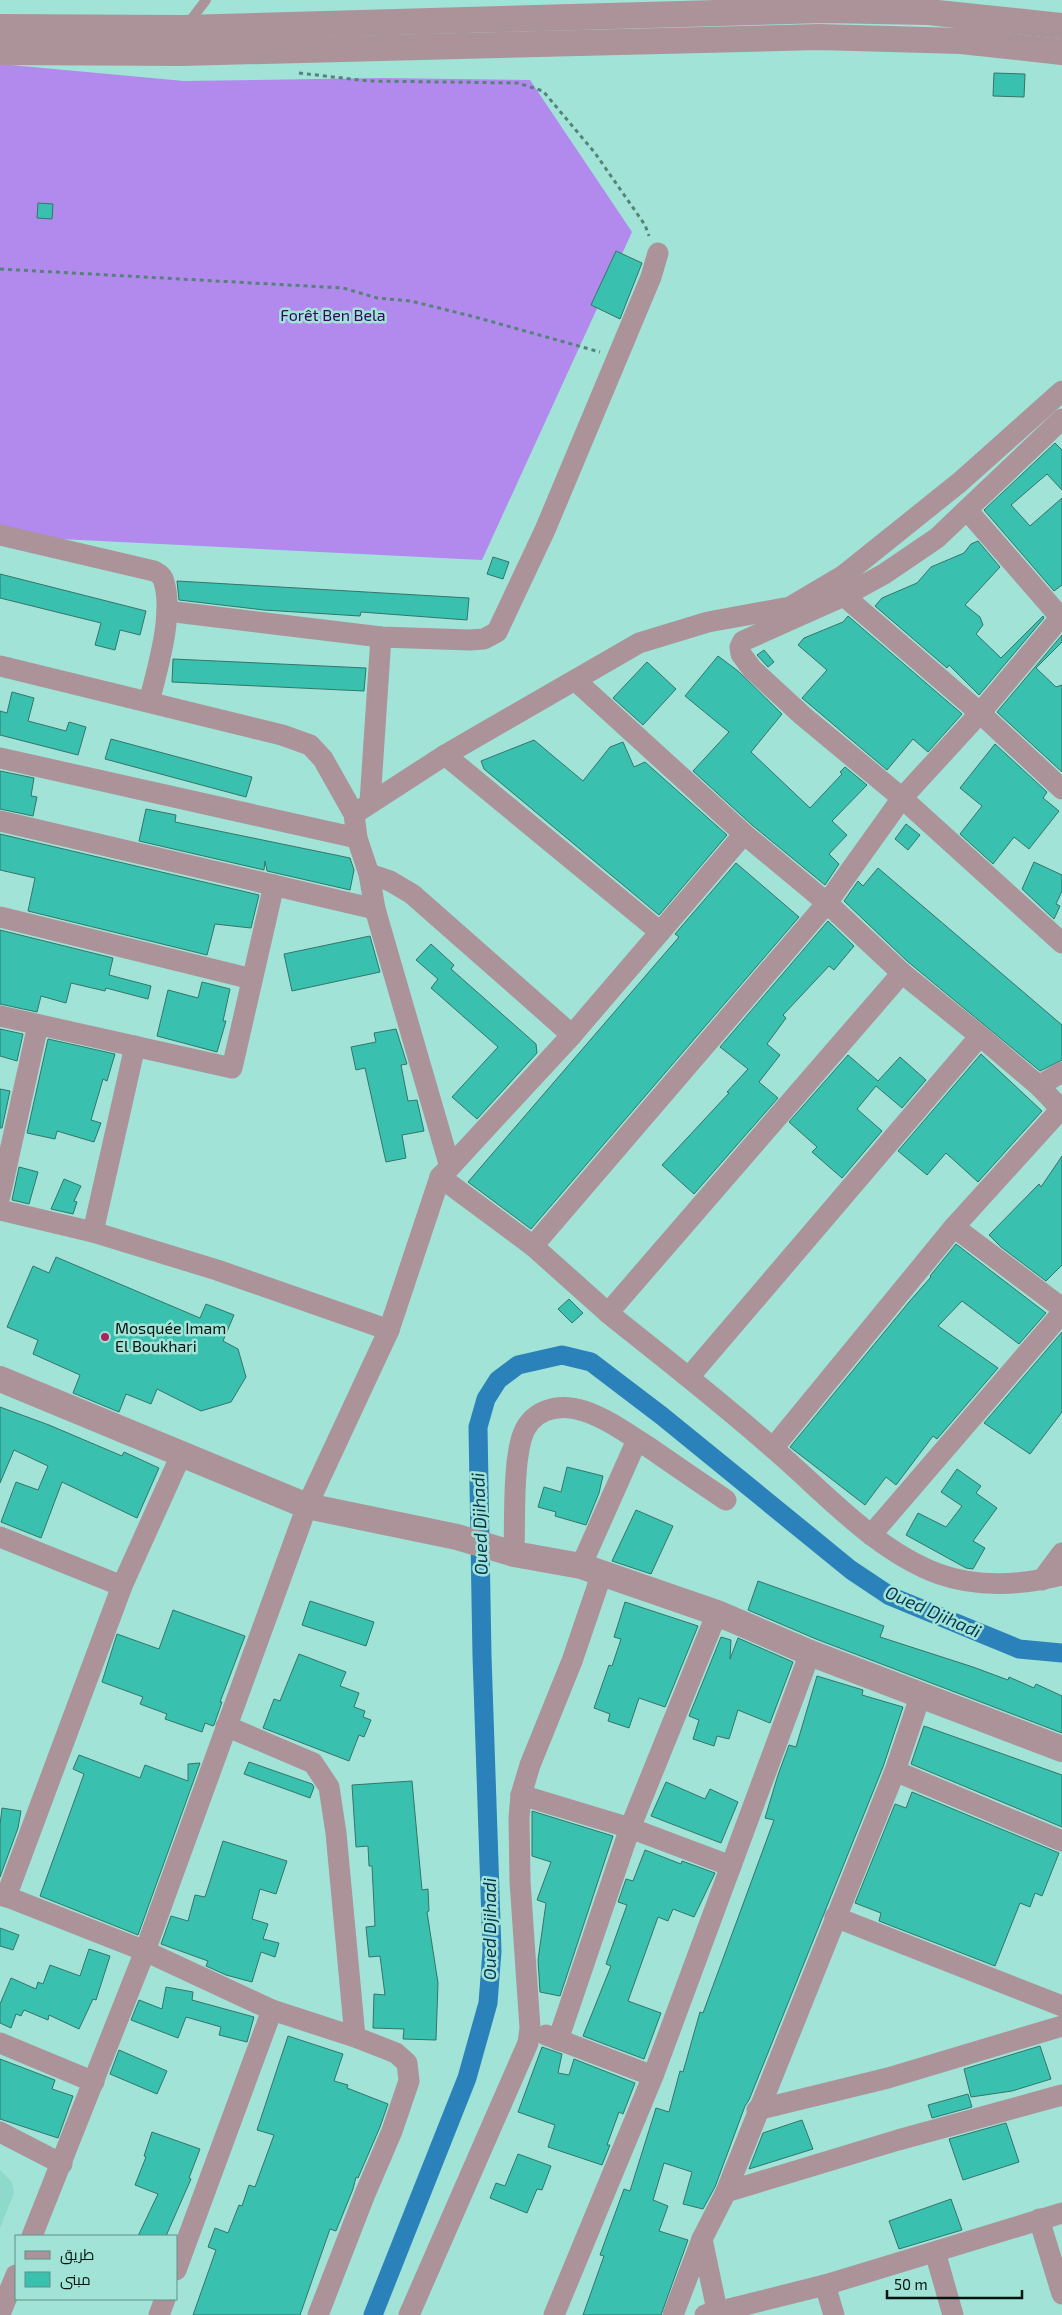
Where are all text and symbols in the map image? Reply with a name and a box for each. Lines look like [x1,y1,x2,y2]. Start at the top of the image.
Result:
park label: Forêt Ben Bela [280,305,386,324]
place label: Mosquée Imam El Boukhari [115,1318,226,1355]
marker: Mosquée Imam El Boukhari [99,1331,111,1343]
water label: Oued Djihadi [466,1472,492,1576]
water label: Oued Djihadi [882,1580,985,1642]
water label: Oued Djihadi [478,1877,500,1980]
legend [15,2235,178,2300]
text: طريق [60,2245,94,2265]
scale bar [887,2268,1022,2300]
text: مبنى [60,2270,91,2290]
text: 50 m [894,2275,928,2293]

